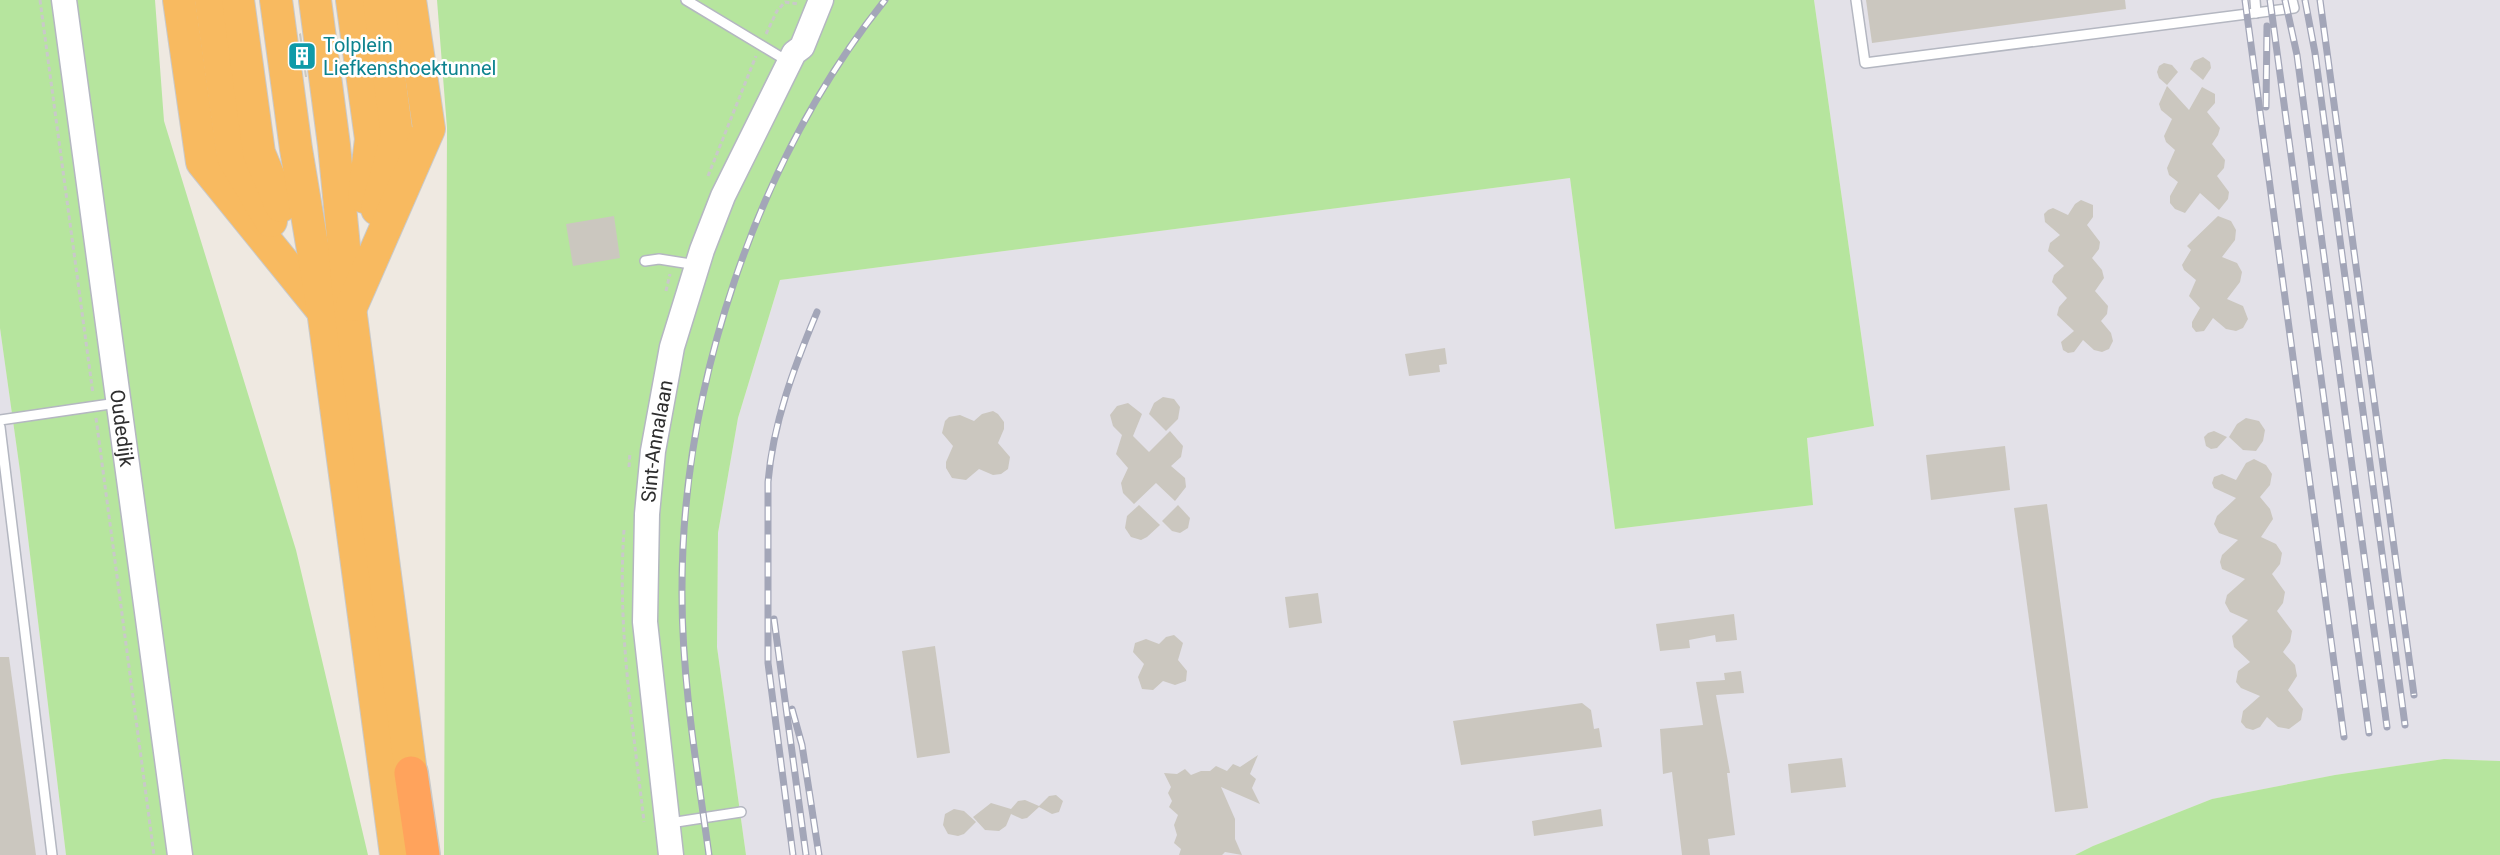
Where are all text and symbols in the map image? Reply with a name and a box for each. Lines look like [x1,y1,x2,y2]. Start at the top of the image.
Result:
place label: Tolplein Liefkenshoektunnel [323,33,496,80]
building icon: Tolplein Liefkenshoektunnel [286,40,318,72]
street label: Sint-Annalaan [636,378,678,503]
street label: Oudedijk [105,388,139,469]

